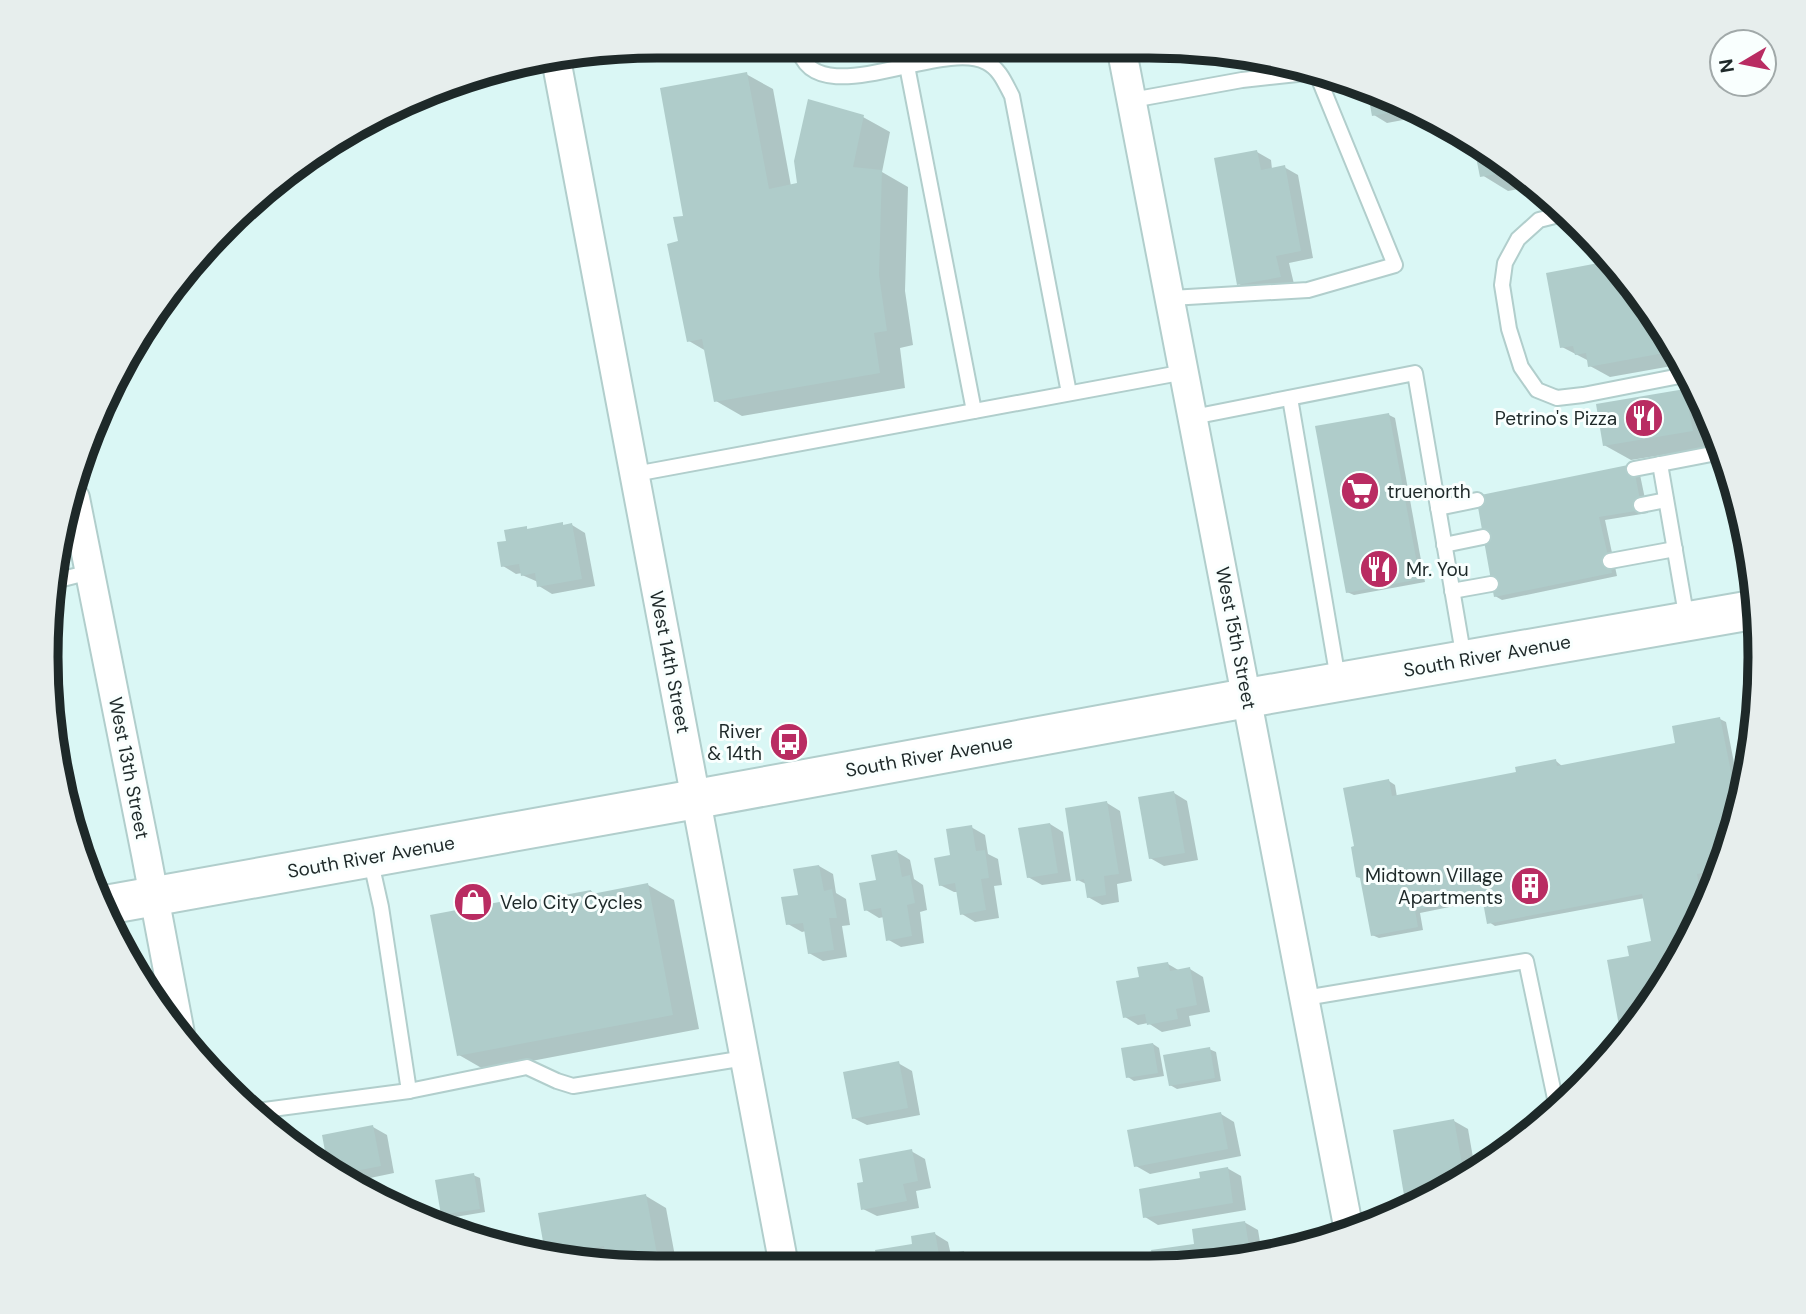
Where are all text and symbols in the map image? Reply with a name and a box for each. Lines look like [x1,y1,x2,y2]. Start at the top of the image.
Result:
north arrow [1708,28,1778,98]
text: N [1713,57,1740,75]
restaurant icon: Petrino's Pizza [1623,397,1665,439]
place label: Petrino's Pizza [1495,406,1617,431]
supermarket icon: truenorth [1339,470,1381,512]
place label: truenorth [1387,479,1471,504]
restaurant icon: Mr. You [1358,548,1400,590]
place label: Mr. You [1406,557,1469,582]
street label: West 15th Street [1210,565,1262,711]
street label: West 14th Street [644,589,696,735]
street label: South River Avenue [1401,629,1573,683]
street label: West 13th Street [103,695,155,841]
place label: River & 14th [707,719,762,766]
bus stop icon: River & 14th [768,721,810,763]
street label: South River Avenue [843,729,1015,783]
street label: South River Avenue [285,830,457,884]
place label: Midtown Village Apartments [1365,863,1503,910]
building icon: Midtown Village Apartments [1509,865,1551,907]
shop icon: Velo City Cycles [452,881,494,923]
place label: Velo City Cycles [500,890,643,915]

